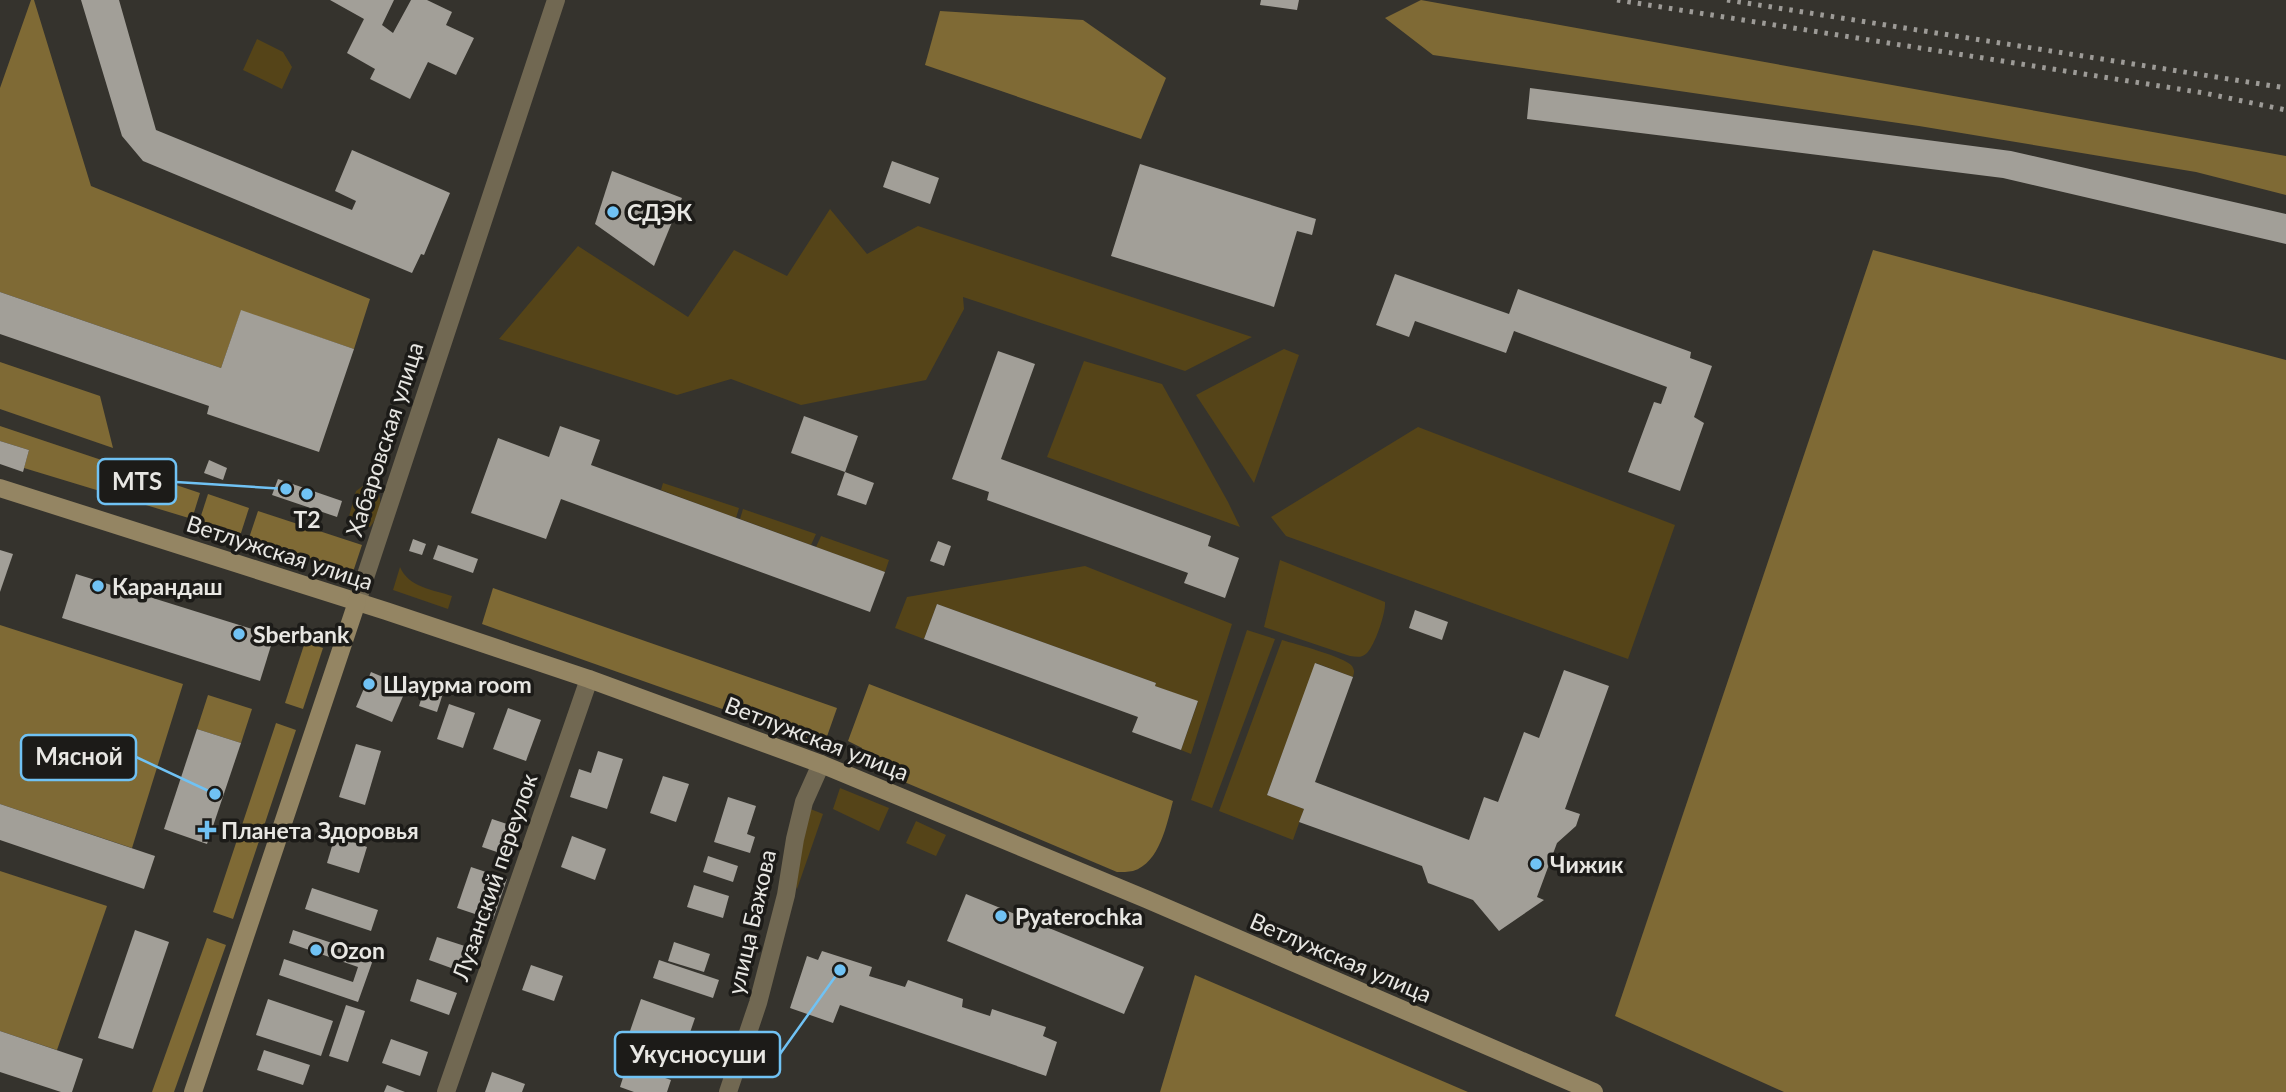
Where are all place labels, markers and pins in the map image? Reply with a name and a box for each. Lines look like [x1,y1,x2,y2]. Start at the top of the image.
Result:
place label: СДЭК [627,198,692,226]
marker: СДЭК [605,204,621,220]
callout: MTS [98,459,176,504]
marker: T2 [299,486,315,502]
place label: T2 [293,505,321,533]
place label: Карандаш [112,572,223,600]
marker: Карандаш [90,578,106,594]
place label: Sberbank [253,620,350,648]
marker: Sberbank [231,626,247,642]
place label: Шаурма room [383,670,532,698]
marker: Шаурма room [361,676,377,692]
callout: Мясной [21,735,136,780]
place label: Планета Здоровья [221,816,419,844]
marker: Планета Здоровья [199,822,215,838]
place label: Чижик [1550,850,1624,878]
marker: Чижик [1528,856,1544,872]
place label: Pyaterochka [1015,902,1143,930]
marker: Pyaterochka [993,908,1009,924]
place label: Ozon [330,936,385,964]
marker: Ozon [308,942,324,958]
callout: Укусносуши [615,1032,780,1077]

